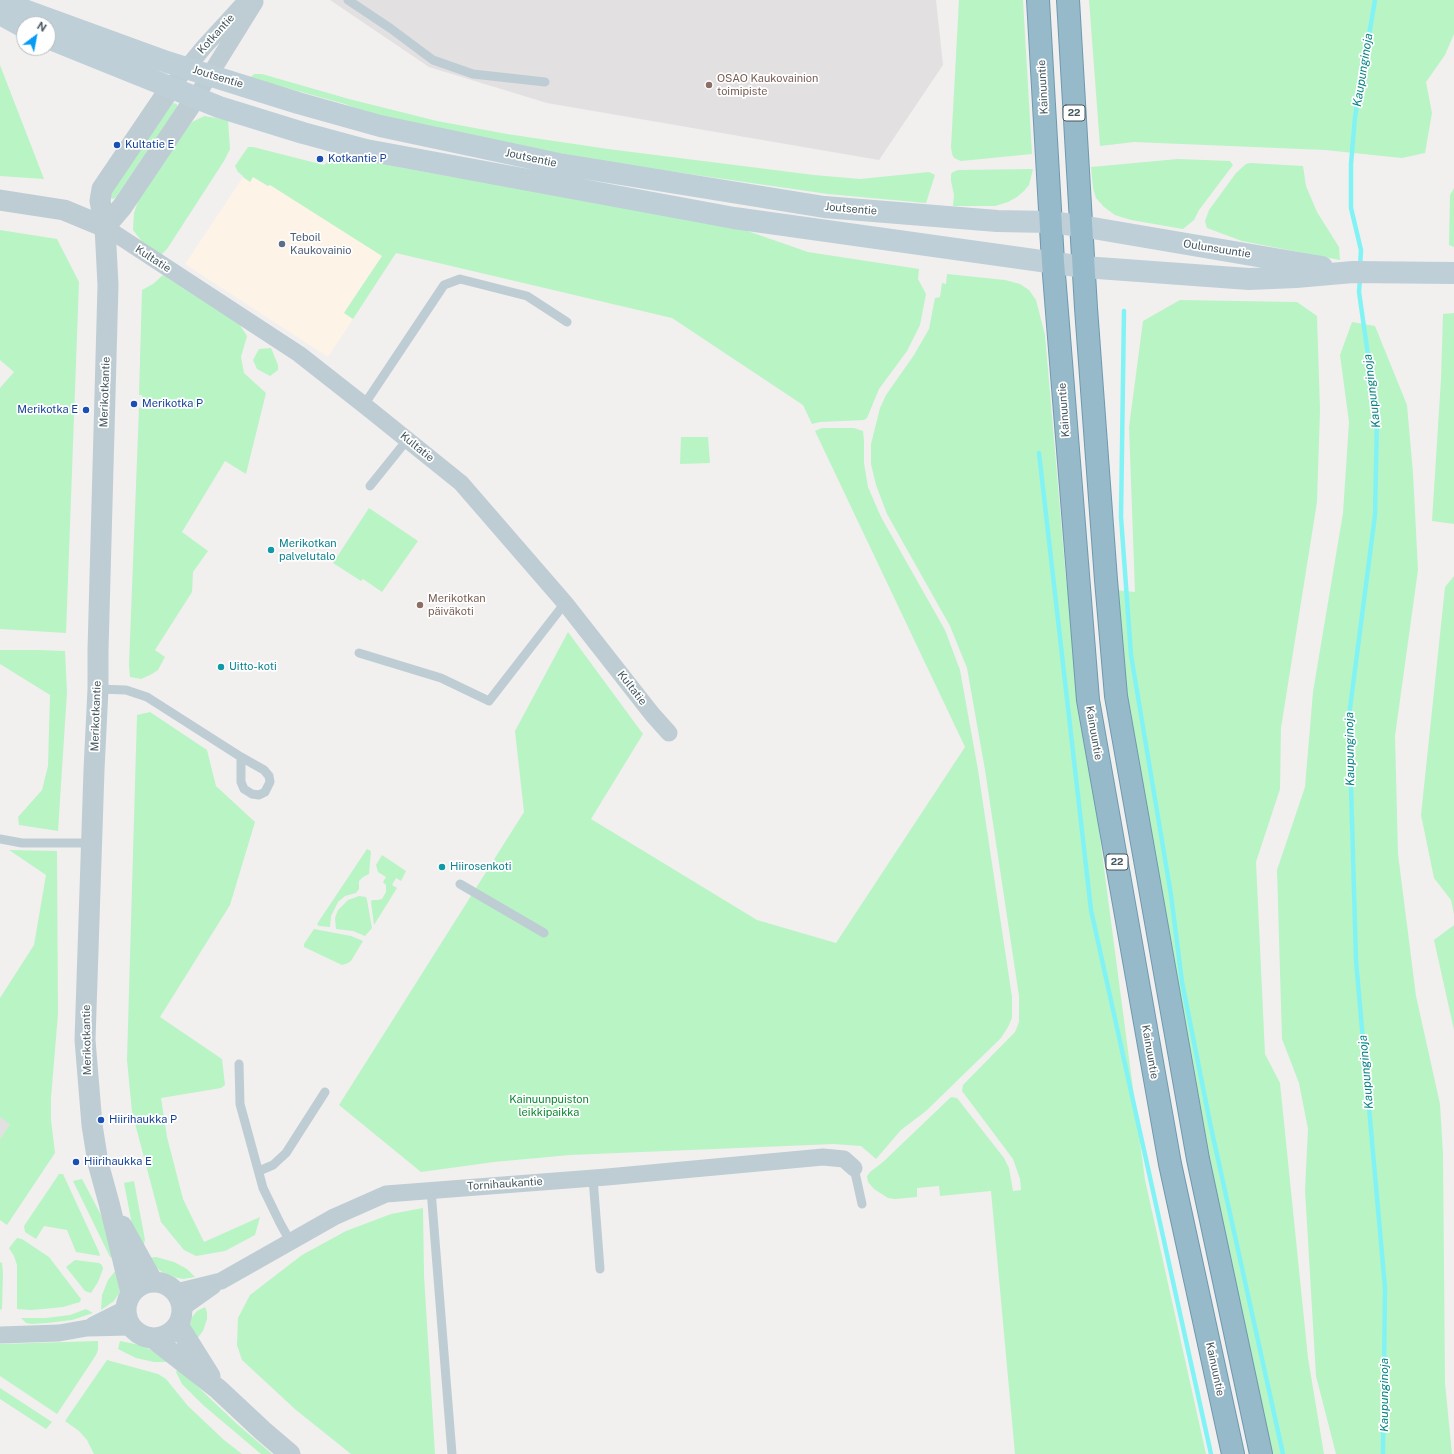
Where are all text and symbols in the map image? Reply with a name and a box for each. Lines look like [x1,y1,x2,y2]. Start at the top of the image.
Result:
street label: Kotkantie [195,11,237,57]
north arrow [16,16,56,56]
text: N [35,19,49,34]
water label: Kaupunginoja [1350,32,1376,108]
street label: Kainuuntie [1035,59,1051,115]
street label: Joutsentie [191,63,245,91]
place label: OSAO Kaukovainion toimipiste [717,72,818,98]
marker: OSAO Kaukovainion toimipiste [704,80,714,90]
road number: 22 [1063,105,1085,121]
place label: Kultatie E [125,138,174,152]
marker: Kultatie E [112,140,122,150]
street label: Joutsentie [504,146,558,170]
place label: Kotkantie P [328,152,387,166]
marker: Kotkantie P [315,154,325,164]
street label: Joutsentie [824,200,878,218]
place label: Teboil Kaukovainio [290,231,352,257]
street label: Oulunsuuntie [1182,237,1252,261]
marker: Teboil Kaukovainio [277,239,287,249]
street label: Kultatie [133,243,173,275]
water label: Kaupunginoja [1360,353,1384,429]
street label: Merikotkantie [97,356,113,428]
street label: Kainuuntie [1056,382,1072,438]
place label: Merikotka P [142,397,203,411]
marker: Merikotka P [129,399,139,409]
place label: Merikotka E [17,403,78,417]
marker: Merikotka E [81,405,91,415]
street label: Kultatie [397,429,437,465]
place label: Merikotkan palvelutalo [279,537,337,563]
marker: Merikotkan palvelutalo [266,545,276,555]
place label: Merikotkan päiväkoti [428,592,486,618]
marker: Merikotkan päiväkoti [415,600,425,610]
place label: Uitto-koti [229,660,277,674]
marker: Uitto-koti [216,662,226,672]
street label: Kultatie [615,668,649,708]
street label: Merikotkantie [88,680,104,752]
street label: Kainuuntie [1083,705,1105,761]
water label: Kaupunginoja [1342,712,1358,786]
road number: 22 [1106,854,1128,870]
place label: Hiirosenkoti [450,860,511,874]
marker: Hiirosenkoti [437,862,447,872]
street label: Merikotkantie [80,1005,94,1075]
street label: Kainuuntie [1139,1024,1161,1080]
water label: Kaupunginoja [1356,1034,1376,1110]
park label: Kainuunpuiston leikkipaikka [509,1093,589,1119]
place label: Hiirihaukka P [109,1113,177,1127]
marker: Hiirihaukka P [96,1115,106,1125]
place label: Hiirihaukka E [84,1155,152,1169]
marker: Hiirihaukka E [71,1157,81,1167]
street label: Tornihaukantie [467,1175,543,1193]
street label: Kainuuntie [1203,1341,1227,1397]
water label: Kaupunginoja [1377,1358,1391,1432]

